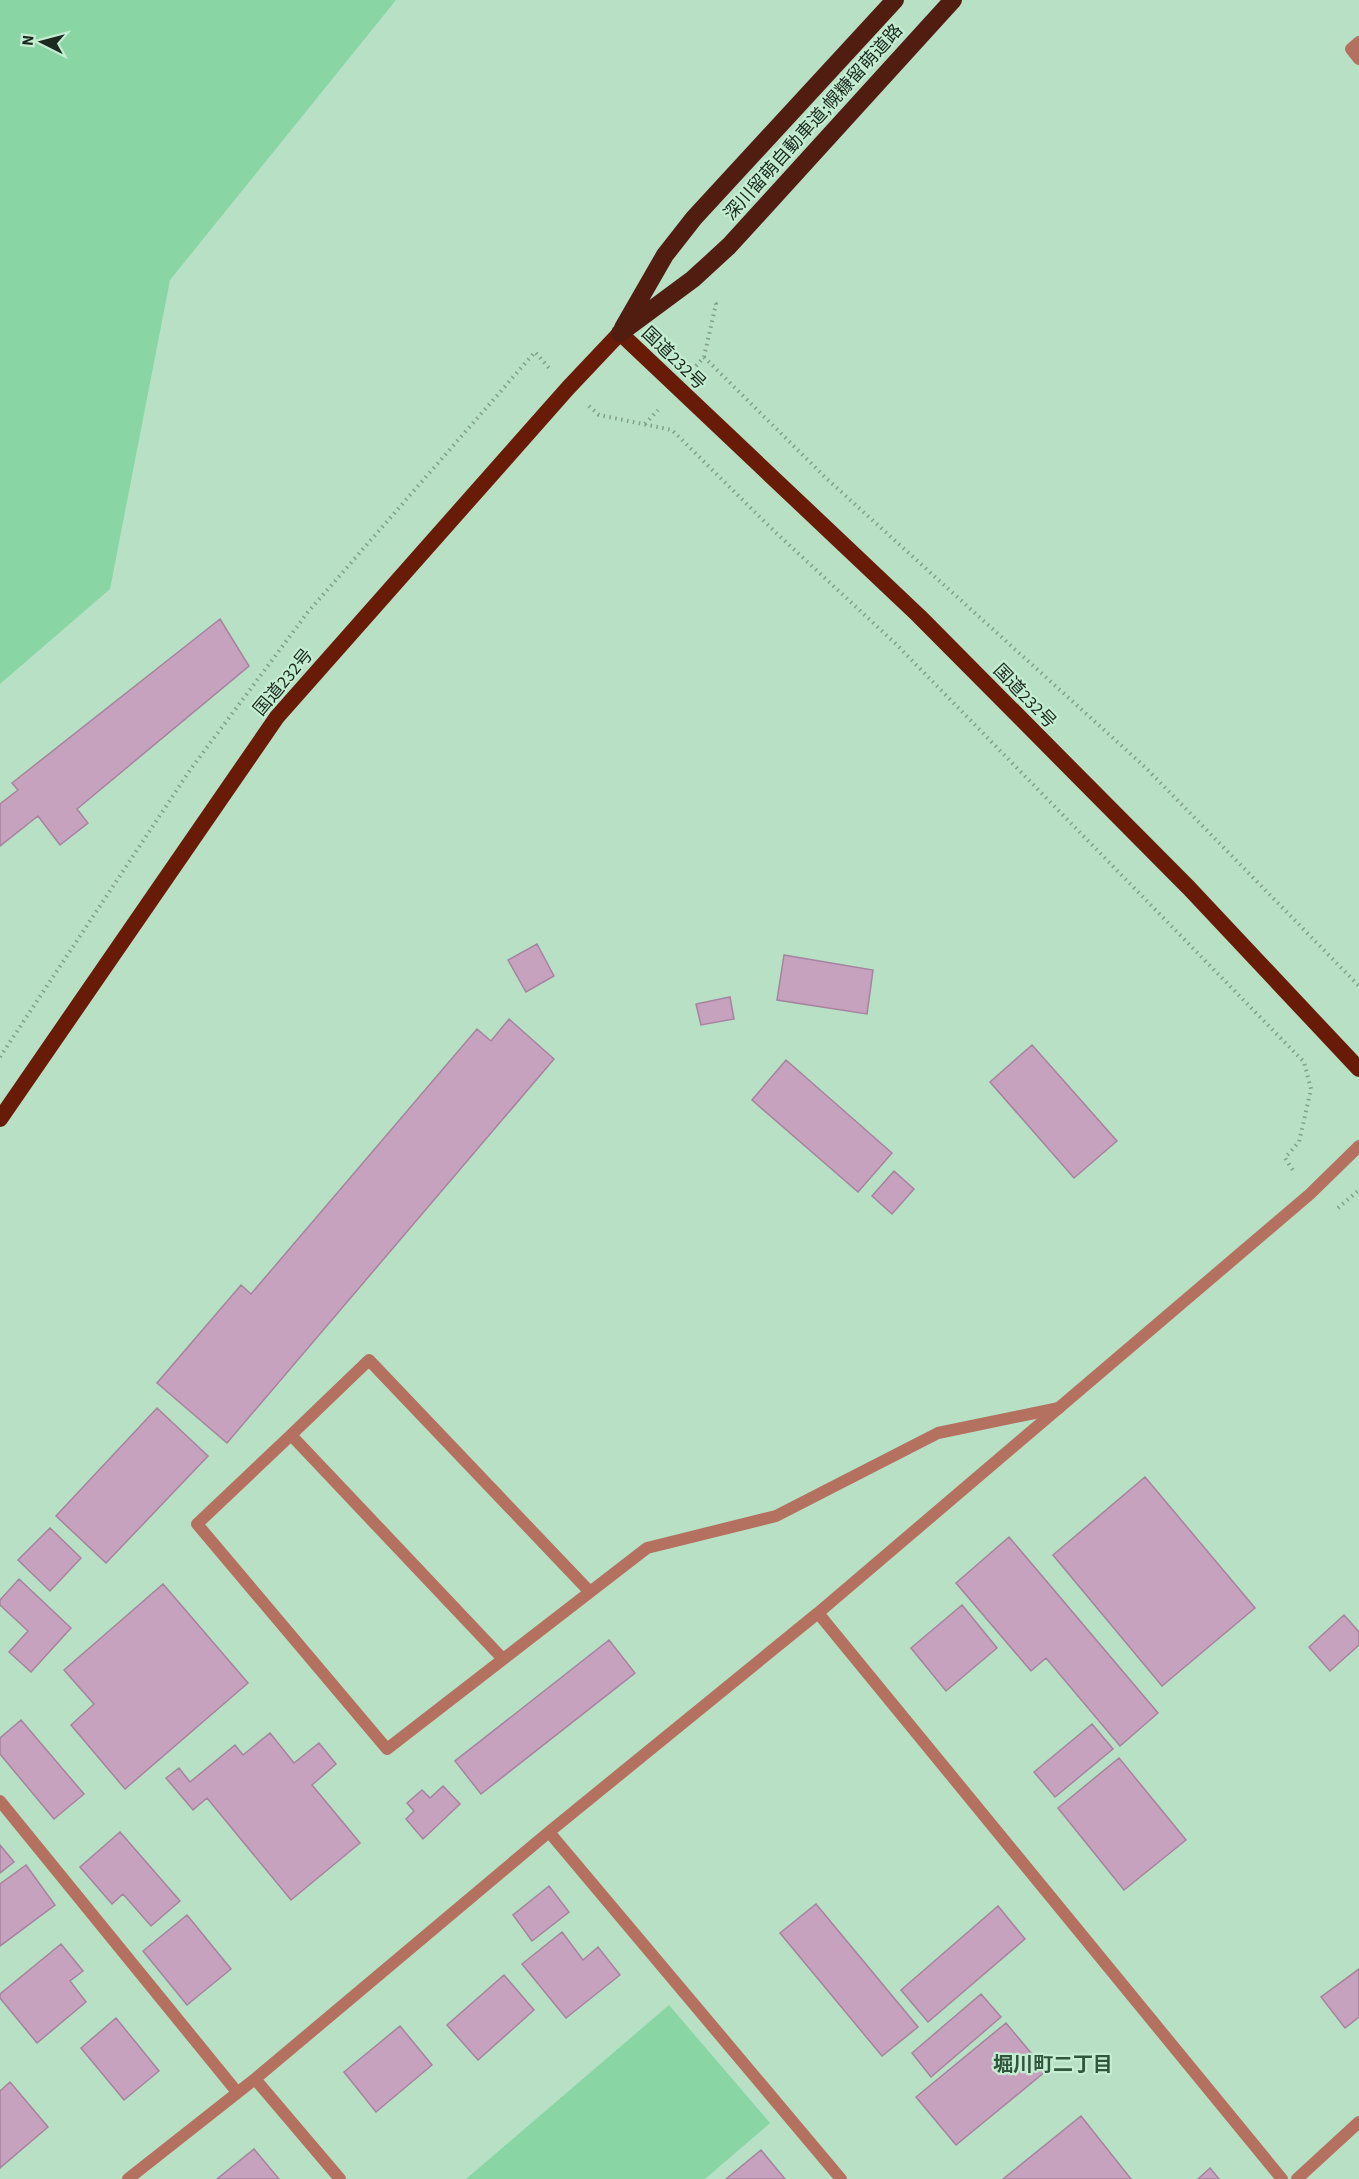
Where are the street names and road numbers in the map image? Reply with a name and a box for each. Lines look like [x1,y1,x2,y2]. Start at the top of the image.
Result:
street label: 深川留萌自動車道;幌糠留萌道路 [718,19,908,226]
street label: 国道232号 [636,321,711,395]
street label: 国道232号 [248,643,319,721]
street label: 国道232号 [988,659,1062,734]

